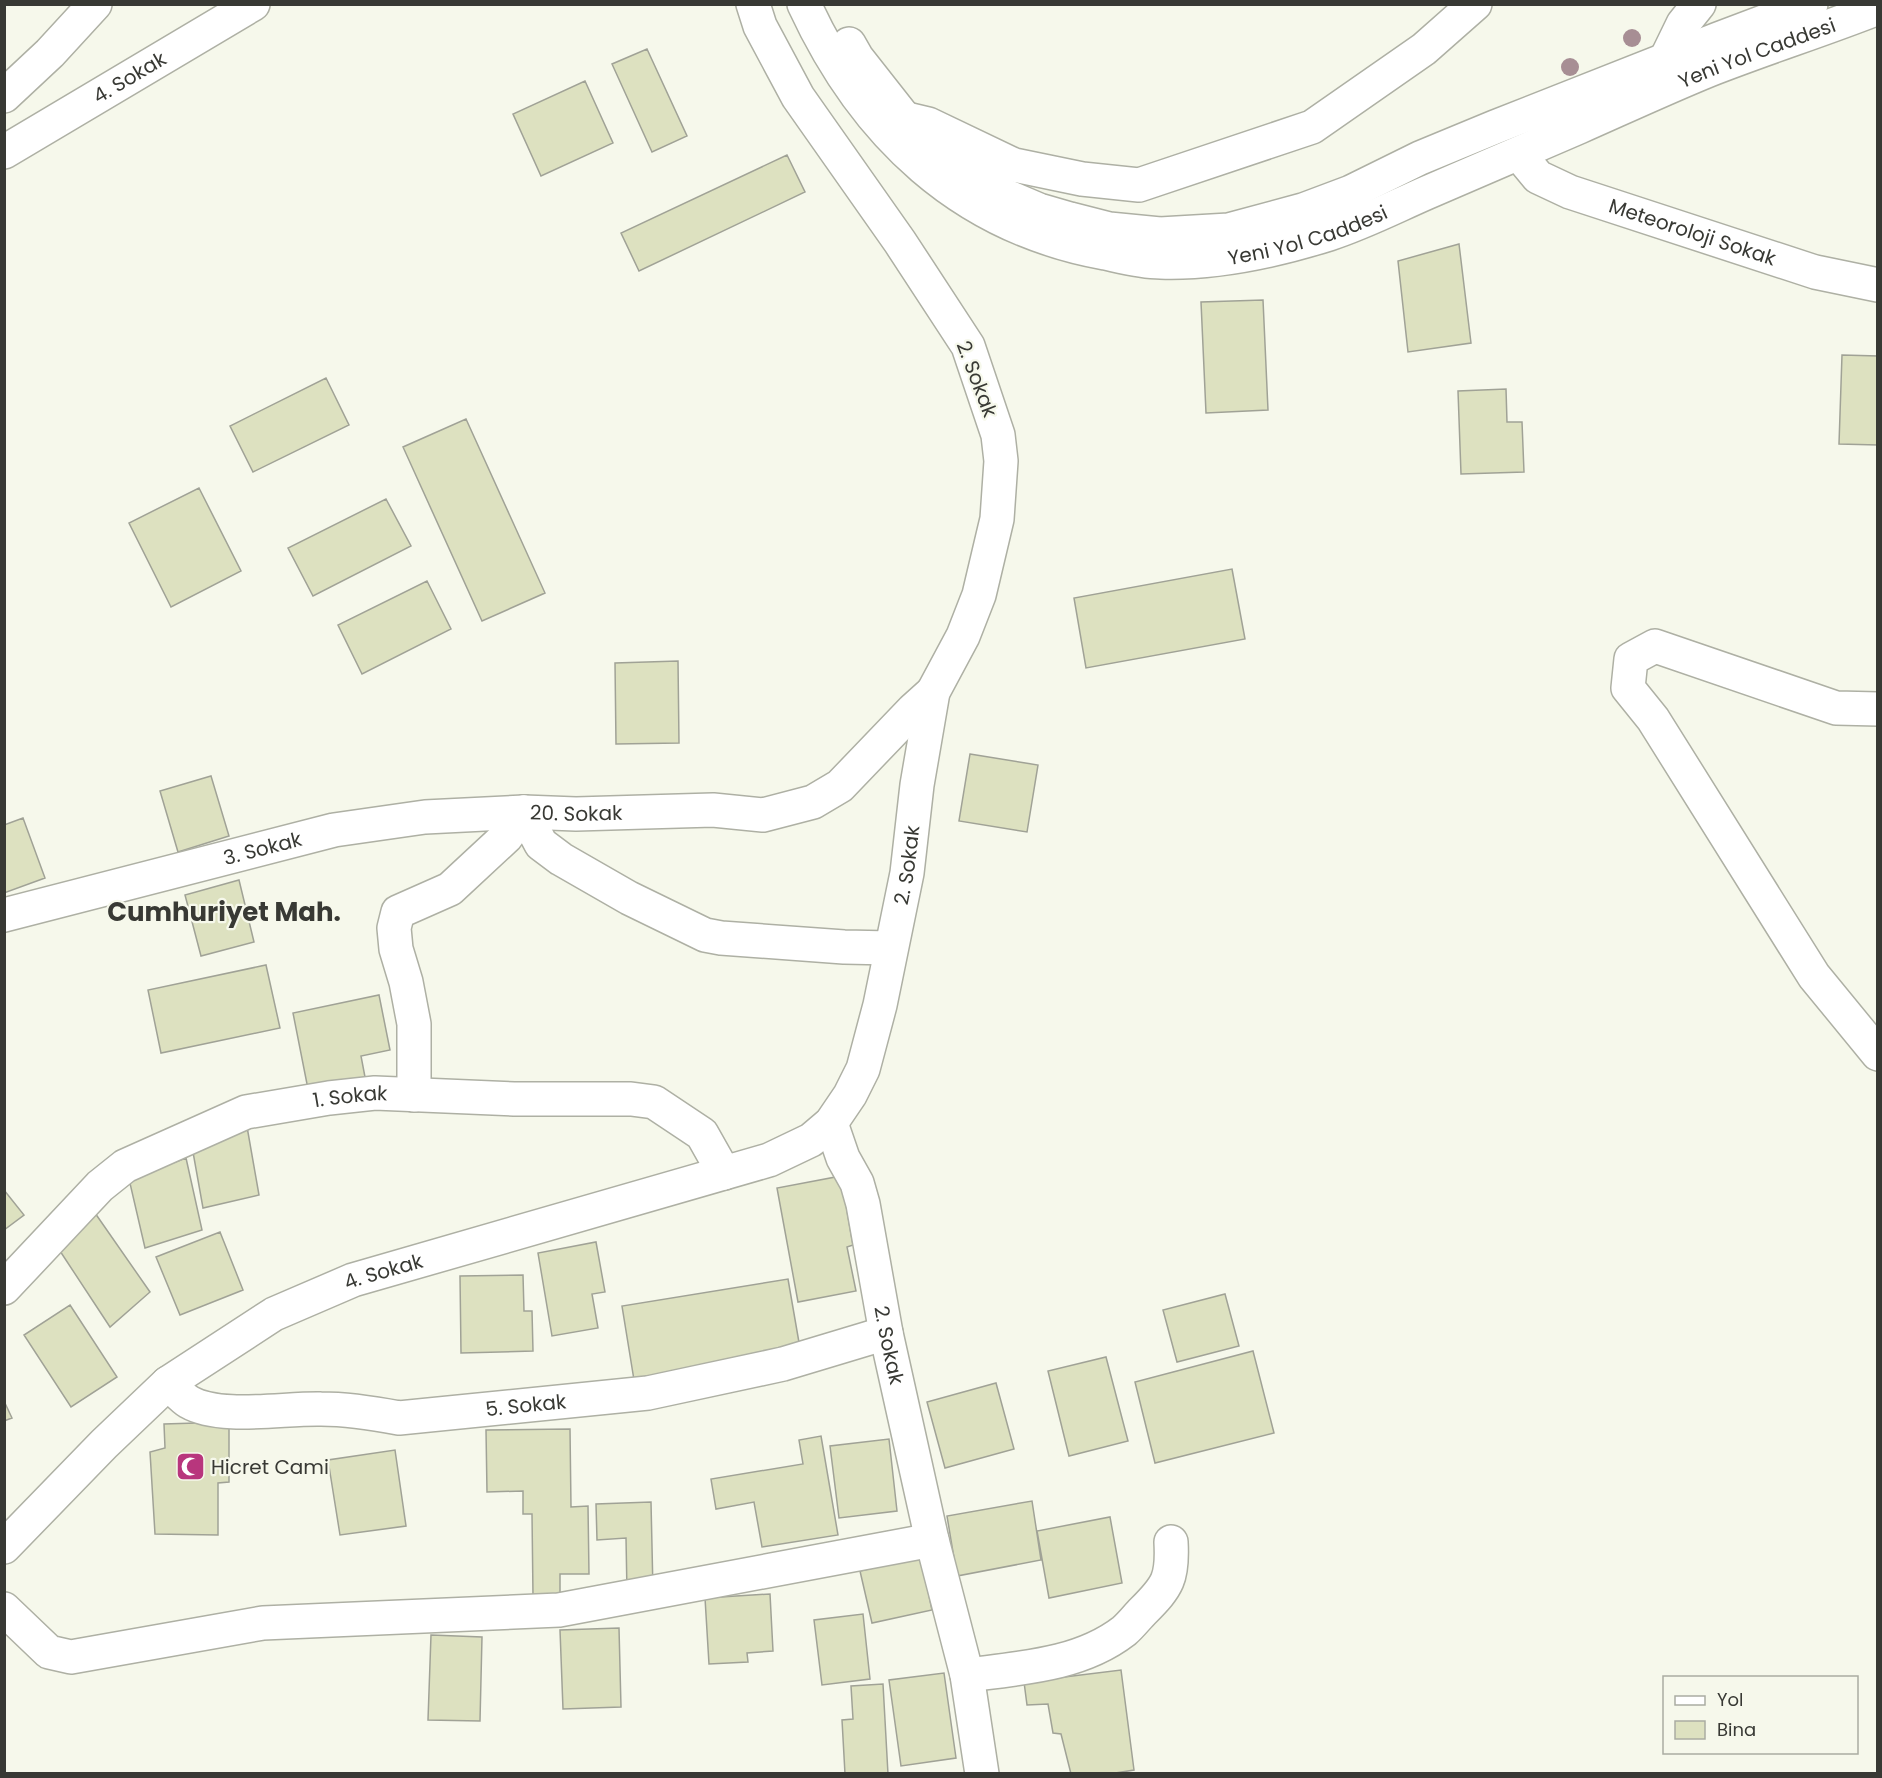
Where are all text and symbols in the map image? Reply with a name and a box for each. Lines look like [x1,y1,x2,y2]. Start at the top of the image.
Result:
street label: Yeni Yol Caddesi [1674,11,1839,95]
street label: 4. Sokak [88,44,172,110]
street label: Meteoroloji Sokak [1605,192,1780,273]
street label: Yeni Yol Caddesi [1226,198,1392,272]
street label: 2. Sokak [950,337,1005,422]
street label: 20. Sokak [529,798,623,828]
street label: 2. Sokak [887,823,926,907]
street label: 3. Sokak [220,825,305,872]
district label: Cumhuriyet Mah. [107,894,341,930]
street label: 1. Sokak [311,1079,389,1114]
street label: 4. Sokak [339,1246,427,1296]
street label: 2. Sokak [867,1304,911,1388]
street label: 5. Sokak [484,1387,568,1423]
mosque icon: Hicret Cami [174,1451,206,1483]
place label: Hicret Cami [211,1453,329,1481]
legend [1663,1676,1858,1754]
text: Yol [1717,1687,1743,1712]
text: Bina [1717,1717,1756,1742]

